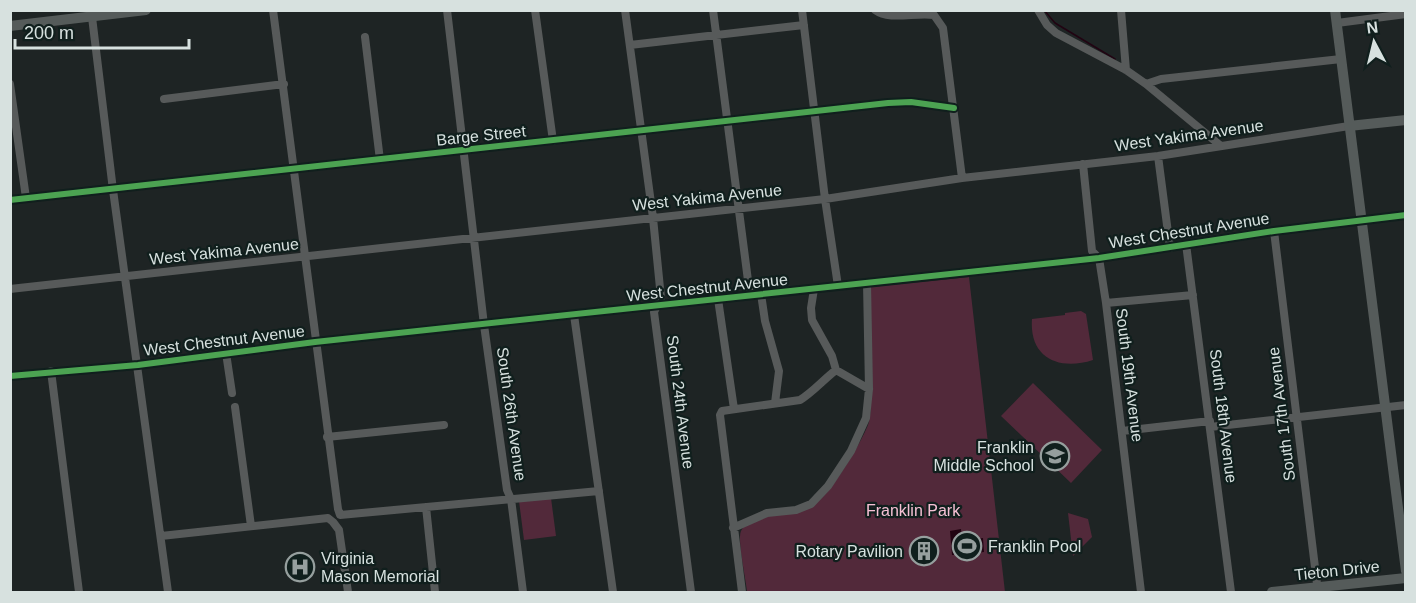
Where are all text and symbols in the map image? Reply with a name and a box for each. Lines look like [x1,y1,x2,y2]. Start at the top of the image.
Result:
scale bar [15,12,189,50]
north arrow [1344,12,1404,72]
text: N [1365,18,1379,37]
text: 200 m [24,23,74,43]
street label: West Yakima Avenue [1114,117,1265,154]
street label: Barge Street [435,122,527,149]
street label: West Yakima Avenue [632,181,783,214]
street label: West Chestnut Avenue [1108,209,1271,252]
street label: West Yakima Avenue [149,235,300,268]
street label: West Chestnut Avenue [626,271,789,304]
street label: South 19th Avenue [1113,307,1146,443]
street label: West Chestnut Avenue [143,322,306,359]
street label: South 24th Avenue [664,334,697,470]
street label: South 26th Avenue [494,346,529,482]
street label: South 17th Avenue [1265,346,1298,482]
street label: South 18th Avenue [1207,348,1240,484]
place label: Franklin Middle School [934,439,1034,474]
school or university icon: Franklin Middle School [1039,440,1071,472]
park label: Franklin Park [866,502,961,519]
sports icon: Franklin Pool [951,530,983,562]
building icon: Rotary Pavilion [908,535,940,567]
place label: Franklin Pool [988,538,1081,555]
place label: Rotary Pavilion [795,543,903,560]
place label: Virginia Mason Memorial [321,550,439,585]
hospital icon: Virginia Mason Memorial [284,551,316,583]
street label: Tieton Drive [1294,558,1381,583]

